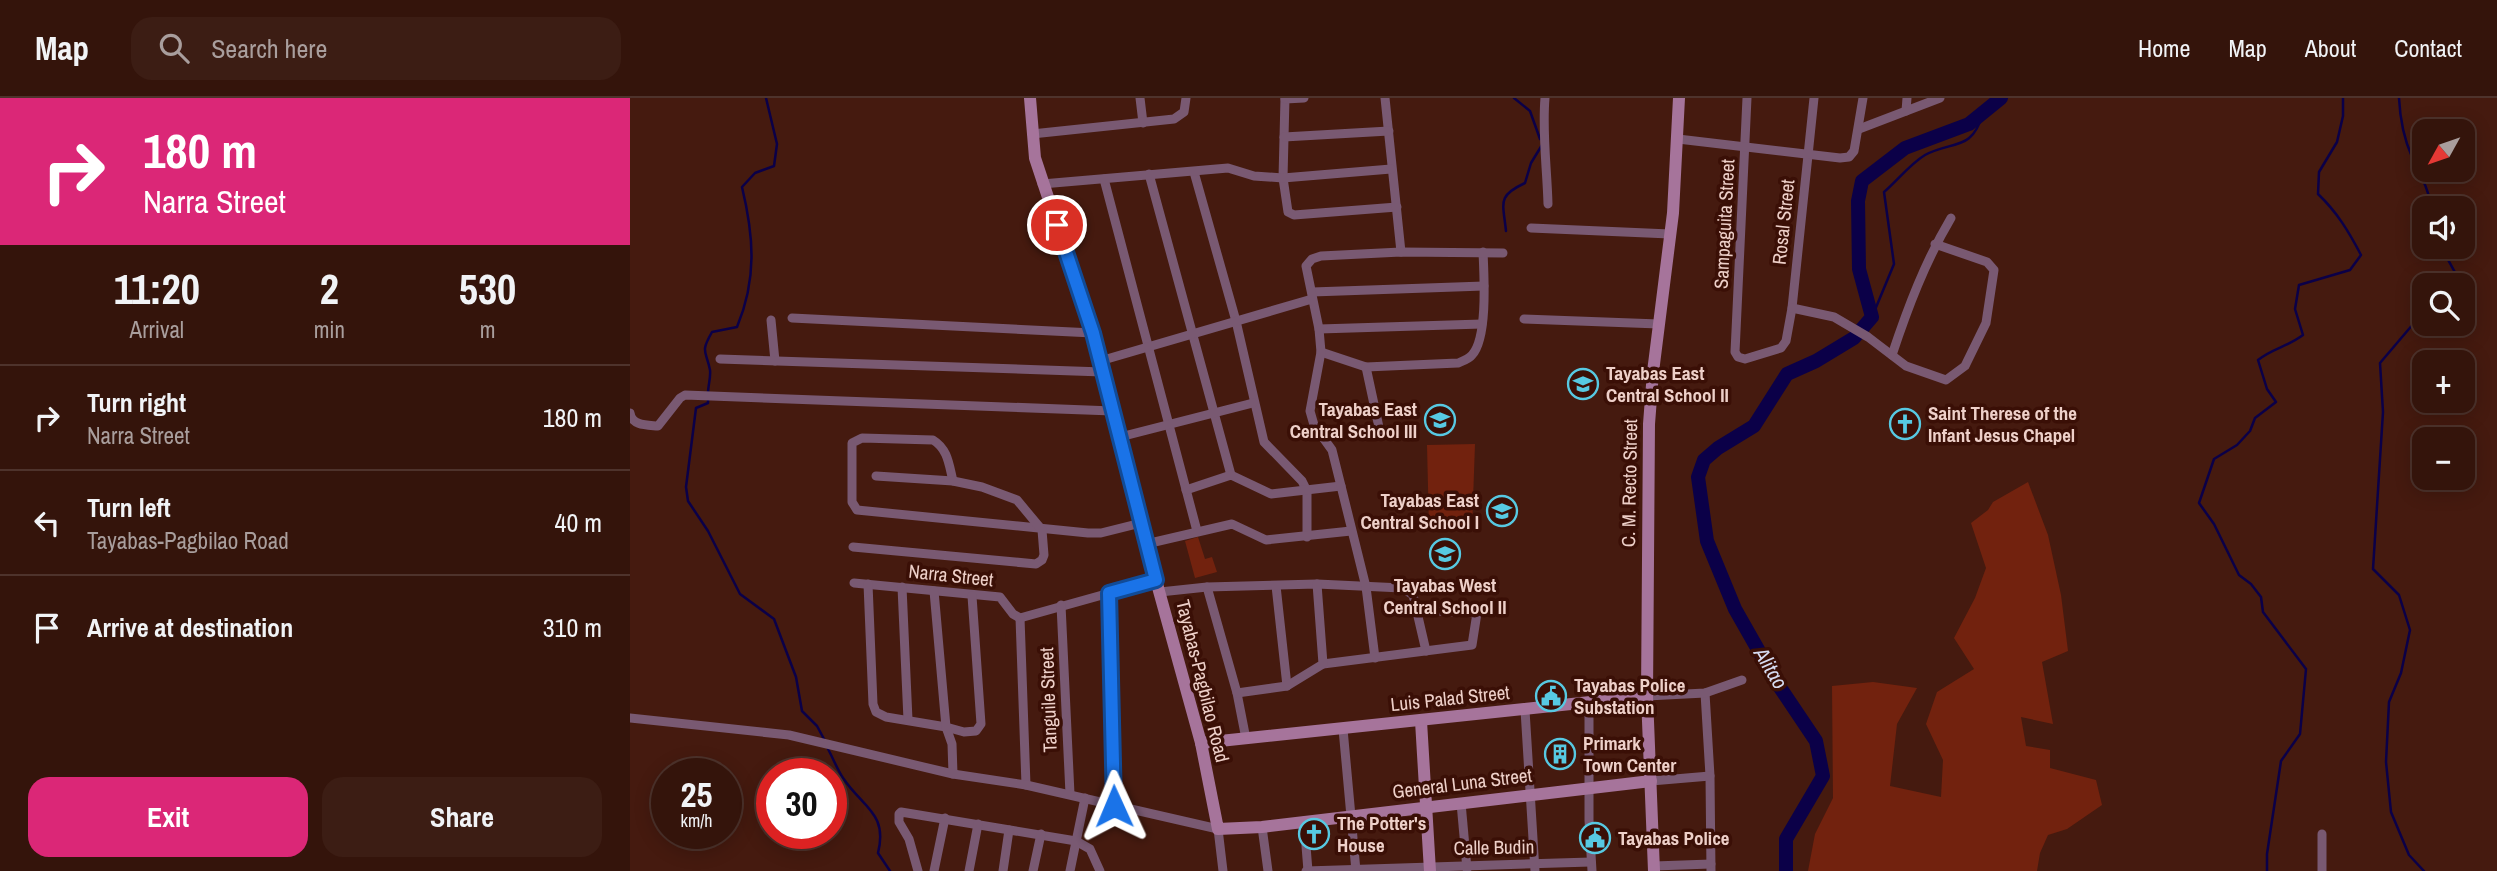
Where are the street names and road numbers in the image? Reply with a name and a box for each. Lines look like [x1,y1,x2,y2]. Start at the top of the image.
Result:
street label: Sampaguita Street [1708,158,1740,290]
street label: Rosal Street [1766,177,1800,266]
street label: C. M. Recto Street [1615,418,1643,547]
street label: Narra Street [907,558,995,592]
street label: Tayabas-Pagbilao Road [1170,597,1236,765]
street label: Tanguile Street [1033,646,1063,753]
street label: Luis Palad Street [1389,679,1511,717]
street label: General Luna Street [1391,761,1534,804]
street label: Calle Budin [1454,833,1534,861]

